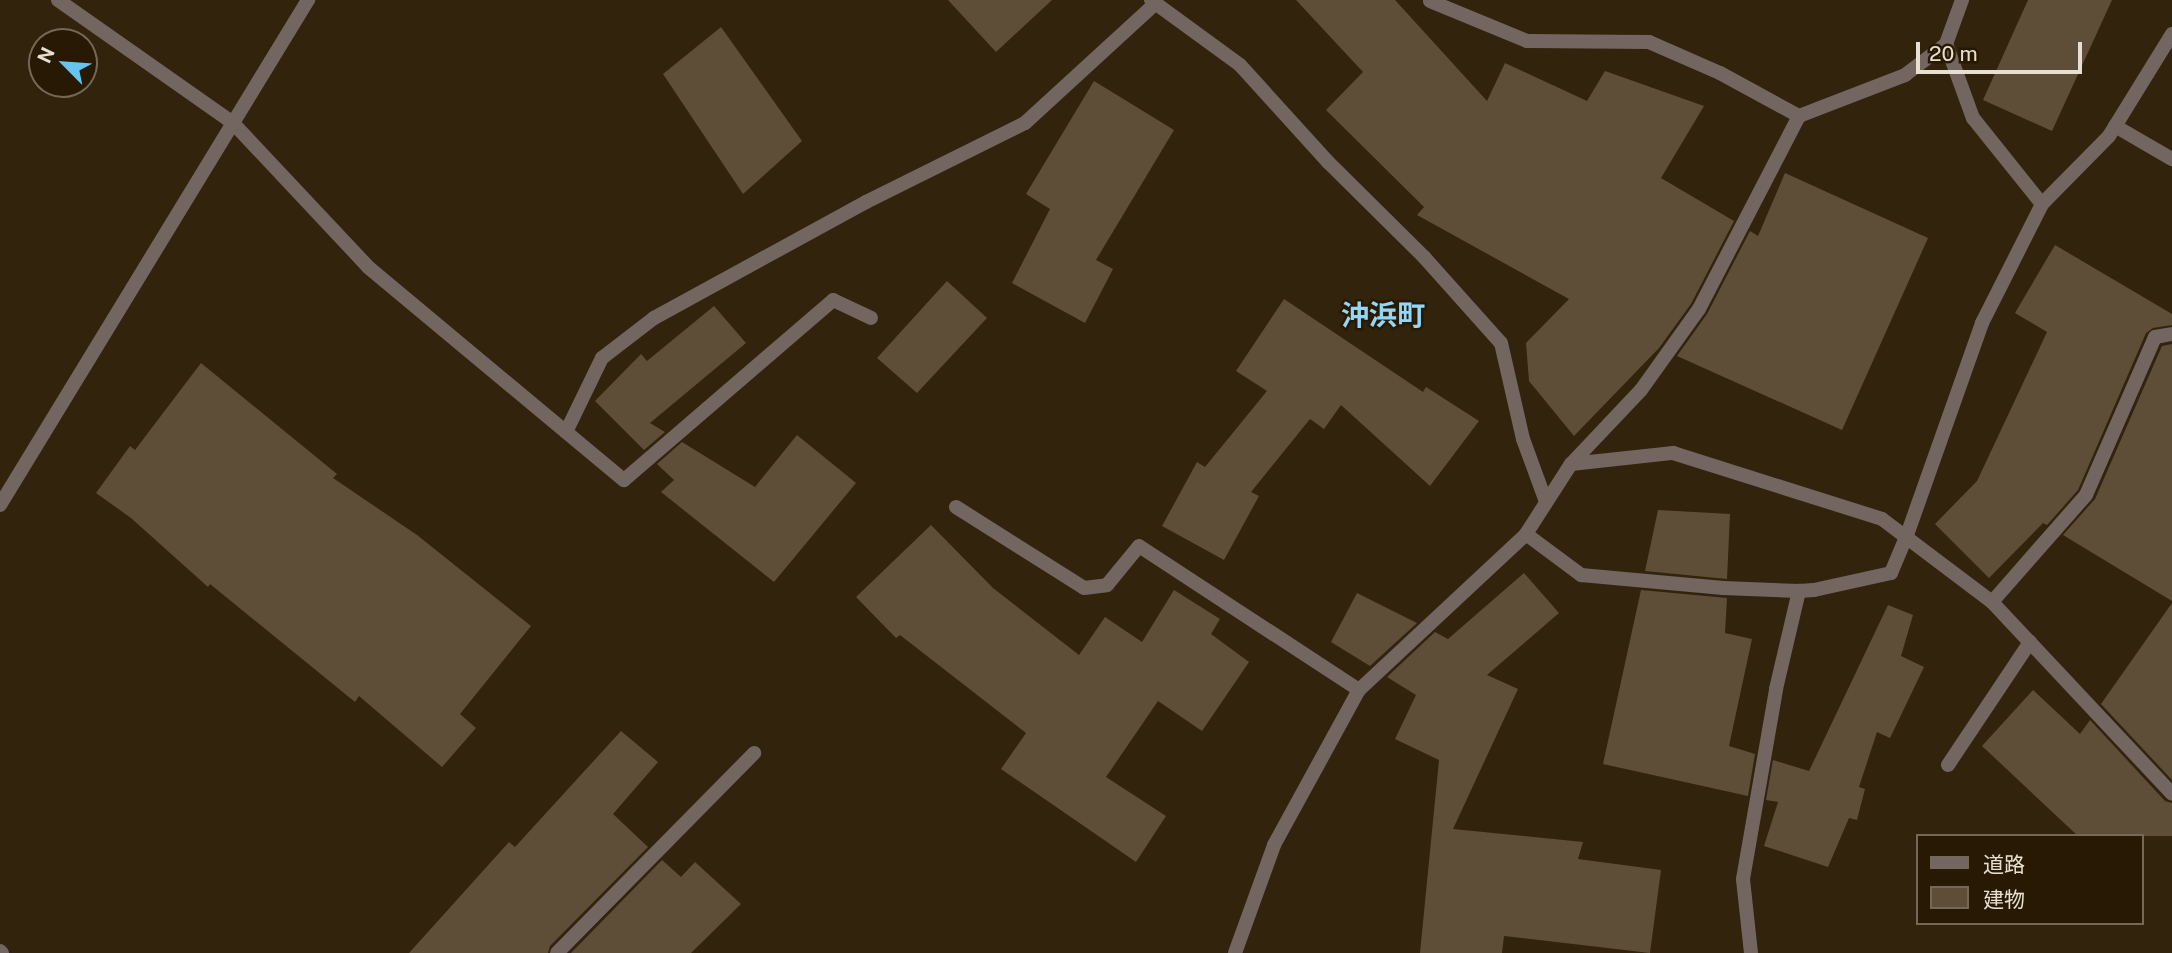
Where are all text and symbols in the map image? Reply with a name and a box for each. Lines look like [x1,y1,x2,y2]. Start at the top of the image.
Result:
north arrow [28,28,98,98]
scale bar [1920,28,2086,72]
text: 20 m [1929,41,1978,66]
text: N [33,44,59,66]
district label: 沖浜町 [1341,298,1425,332]
legend [1916,834,2144,925]
text: 道路 [1983,852,2025,877]
text: 建物 [1983,887,2025,912]

